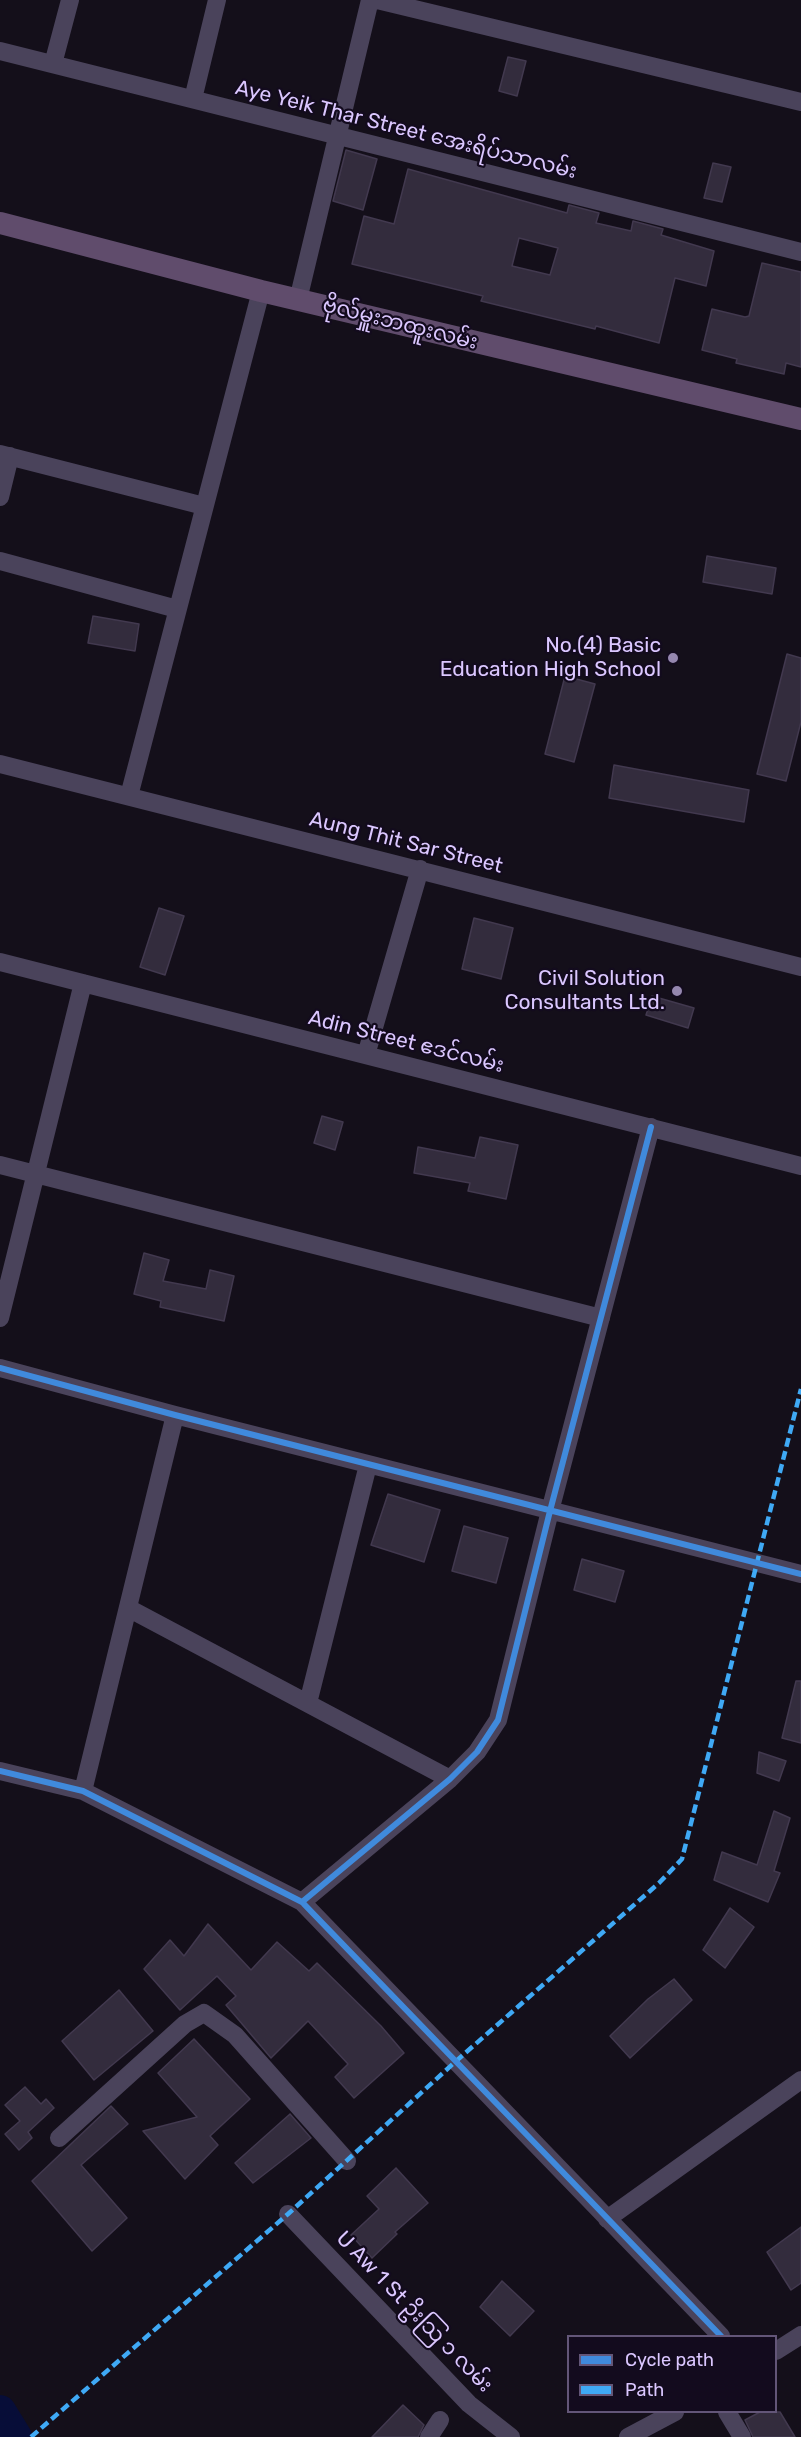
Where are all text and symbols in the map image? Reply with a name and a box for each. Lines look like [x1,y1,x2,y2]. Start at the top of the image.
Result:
street label: Aye Yeik Thar Street အေးရိပ်သာလမ်း [233,75,579,185]
street label: ဗိုလ်မှူးဘထူးလမ်း [320,293,480,355]
place label: No.(4) Basic Education High School [440,633,661,683]
marker: No.(4) Basic Education High School [666,651,680,665]
street label: Aung Thit Sar Street [307,807,505,879]
place label: Civil Solution Consultants Ltd. [505,966,665,1016]
marker: Civil Solution Consultants Ltd. [670,984,684,998]
street label: Adin Street ဧဒင်လမ်း [306,1005,506,1079]
street label: U Aw 1 St ဥိးသြ ၁ လမ်း [331,2226,497,2398]
legend [567,2335,777,2413]
text: Cycle path [625,2349,714,2371]
text: Path [625,2379,664,2401]

